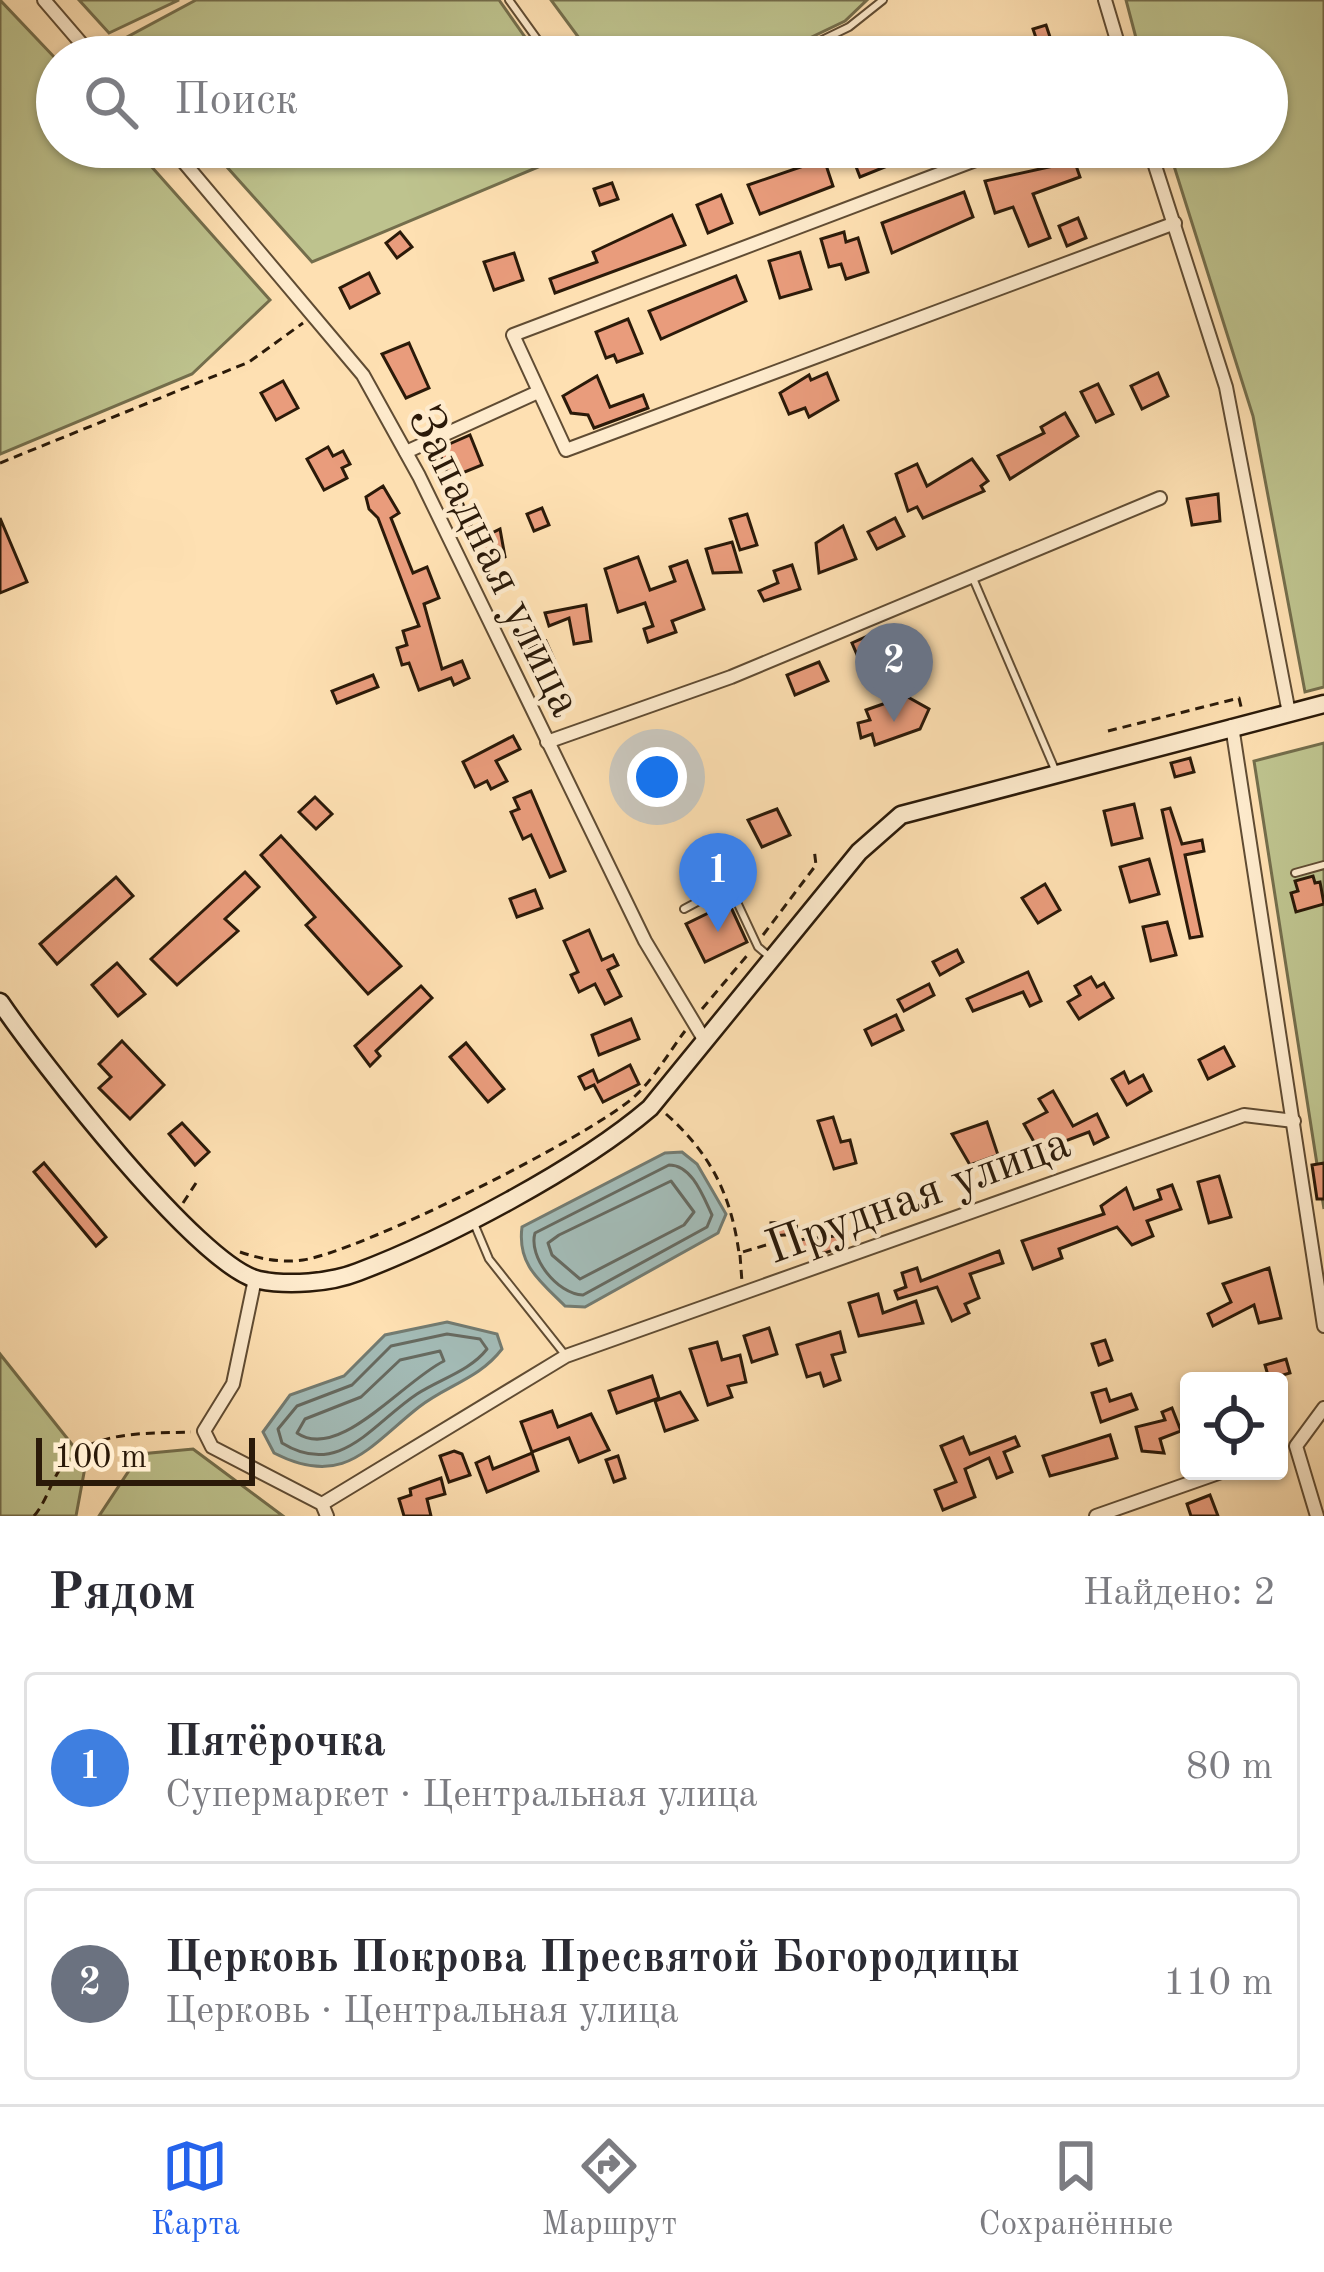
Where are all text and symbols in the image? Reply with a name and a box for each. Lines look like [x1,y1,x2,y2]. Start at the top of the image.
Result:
search box [36,36,1288,168]
icon: search [78,69,144,135]
text: Поиск [174,79,298,124]
street label: Западная улица [398,399,589,724]
pin: 2 [855,623,933,722]
your location [627,747,687,807]
pin: 1 [679,833,757,932]
street label: Прудная улица [760,1120,1077,1274]
map controls [1180,1372,1288,1480]
button: locate [1180,1372,1288,1480]
scale bar [36,1432,255,1485]
text: 100 m [54,1442,147,1475]
text: Рядом [48,1569,196,1620]
text: Найдено: 2 [1083,1574,1276,1613]
text: Пятёрочка [165,1721,386,1766]
text: 1 [79,1748,101,1787]
text: 80 m [1186,1748,1273,1787]
text: Супермаркет · Центральная улица [165,1776,758,1815]
text: Церковь Покрова Пресвятой Богородицы [165,1937,1020,1982]
text: 2 [79,1964,101,2003]
text: 110 m [1163,1964,1273,2003]
text: Церковь · Центральная улица [165,1992,679,2031]
tab: Карта [151,2133,240,2246]
tab: Маршрут [542,2133,677,2246]
tab: Сохранённые [979,2133,1173,2246]

